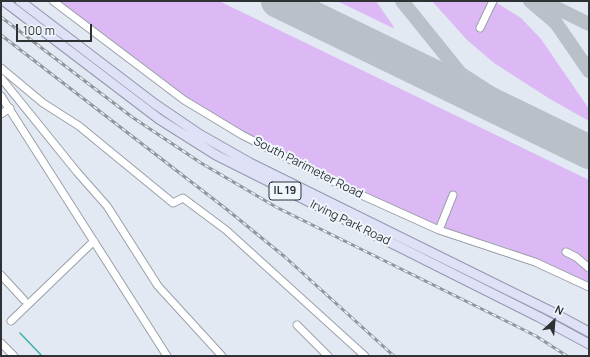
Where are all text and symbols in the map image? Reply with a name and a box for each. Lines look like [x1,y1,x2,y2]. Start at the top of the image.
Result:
scale bar [18,16,94,42]
text: 100 m [23,22,55,39]
street label: South Parimeter Road [251,134,365,202]
road number: IL 19 [269,182,301,200]
street label: Irving Park Road [308,197,392,249]
north arrow [534,301,574,341]
text: N [553,301,566,318]

